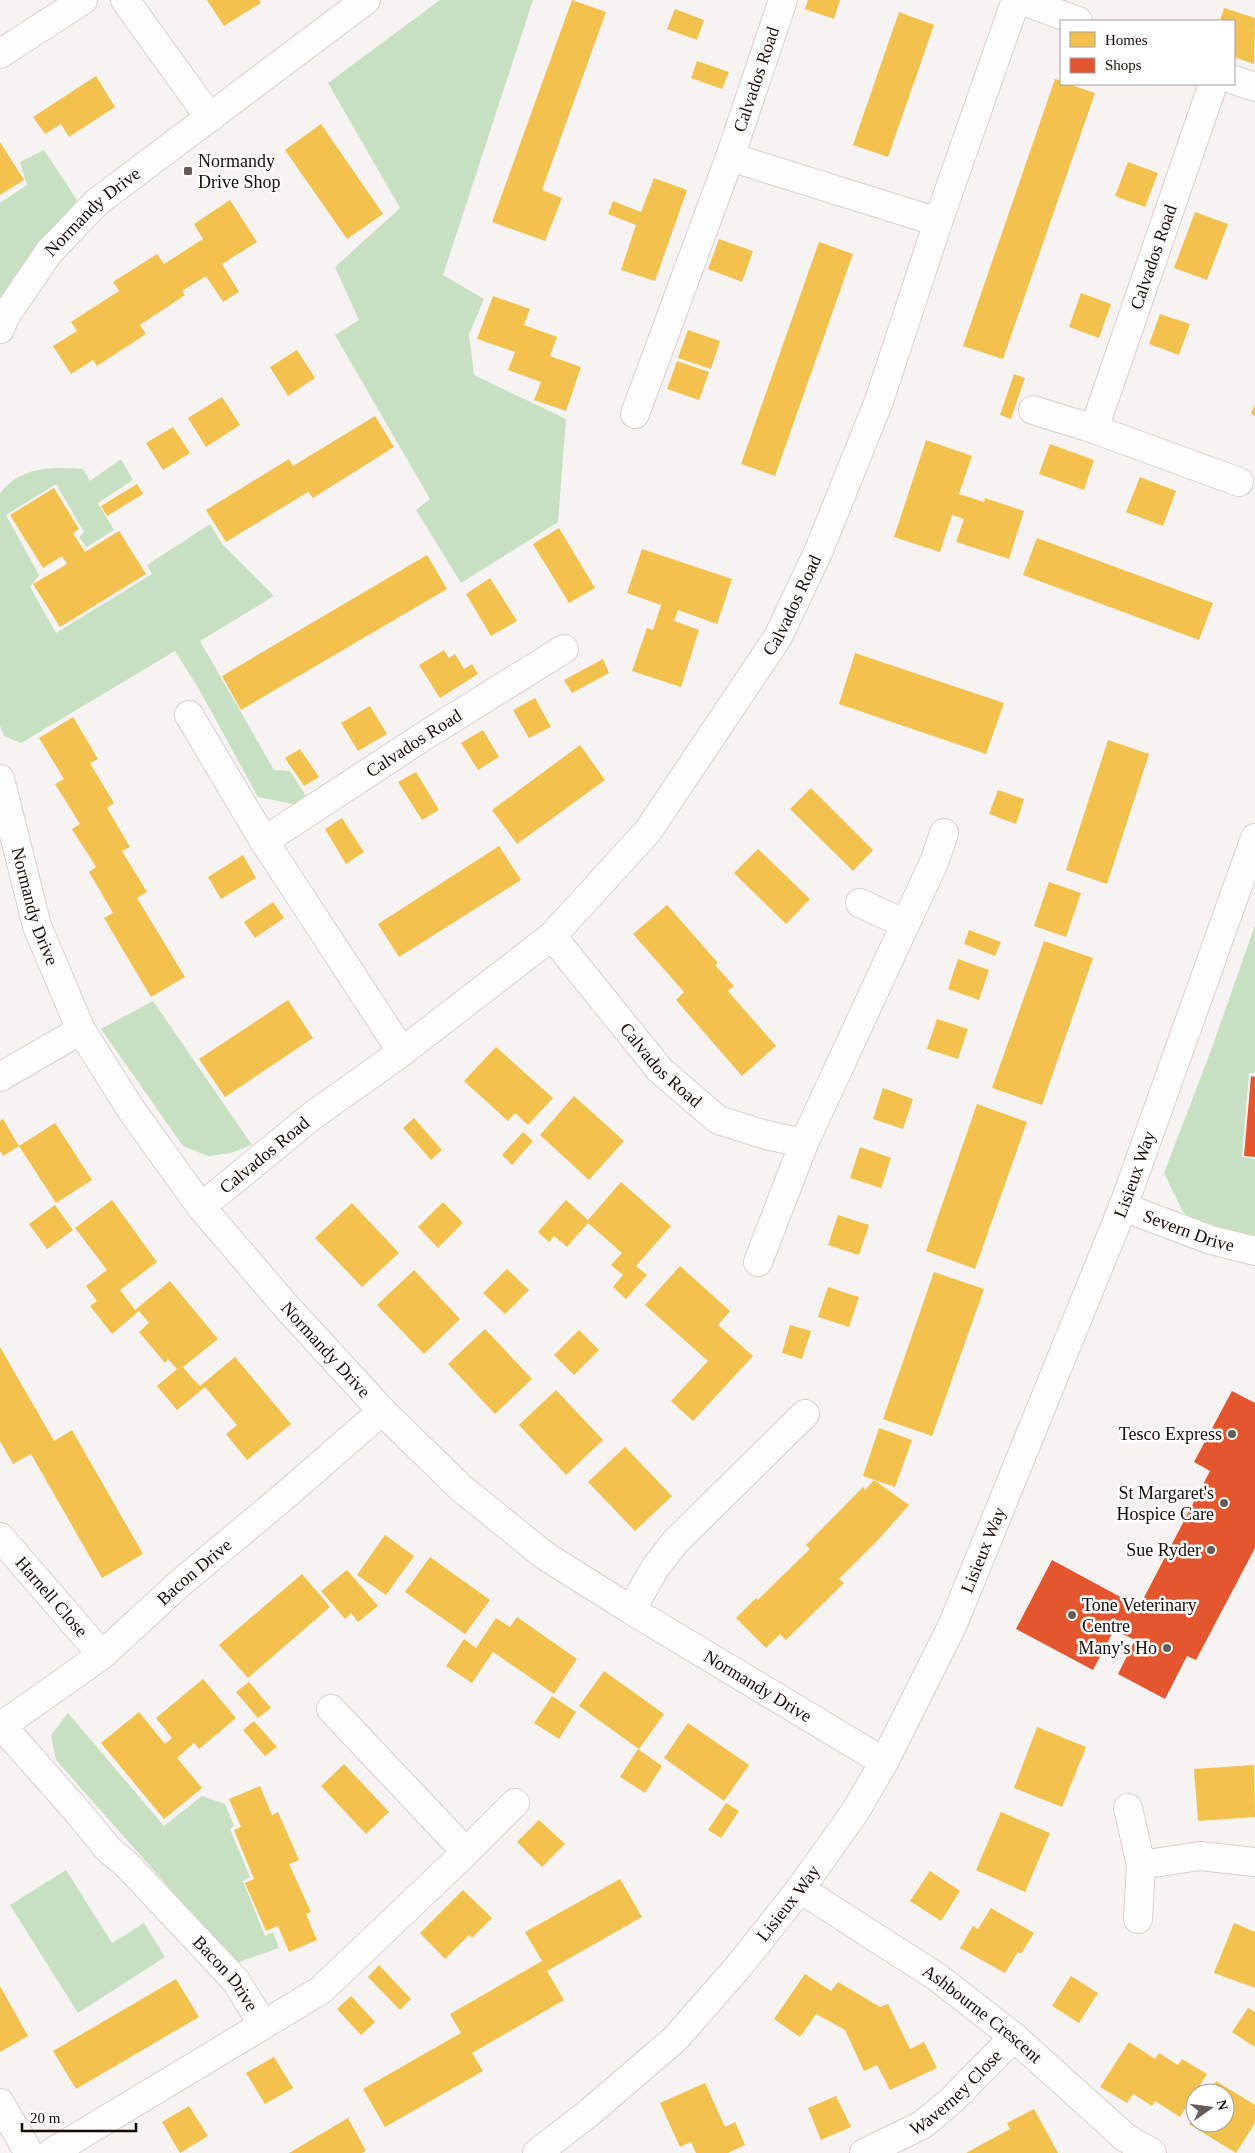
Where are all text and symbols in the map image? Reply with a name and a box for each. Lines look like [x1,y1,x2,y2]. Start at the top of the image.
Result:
legend [1060,20,1235,85]
street label: Calvados Road [729,24,783,134]
text: Homes [1105,32,1148,48]
text: Shops [1105,57,1142,73]
place label: Normandy Drive Shop [198,151,281,192]
street label: Normandy Drive [41,163,144,260]
marker: Normandy Drive Shop [182,165,194,177]
street label: Calvados Road [1126,202,1181,312]
street label: Calvados Road [758,552,825,659]
street label: Calvados Road [362,705,465,781]
street label: Normandy Drive [8,845,62,968]
street label: Calvados Road [616,1019,706,1111]
street label: Calvados Road [216,1113,313,1197]
street label: Lisieux Way [1110,1128,1159,1221]
street label: Severn Drive [1140,1205,1236,1255]
street label: Normandy Drive [277,1298,375,1402]
place label: Tesco Express [1119,1424,1222,1444]
marker: Tesco Express [1226,1428,1238,1440]
place label: St Margaret's Hospice Care [1117,1483,1214,1524]
marker: St Margaret's Hospice Care [1218,1497,1230,1509]
street label: Lisieux Way [957,1504,1010,1596]
street label: Bacon Drive [153,1535,235,1609]
place label: Sue Ryder [1126,1540,1201,1560]
marker: Sue Ryder [1205,1544,1217,1556]
street label: Harnell Close [12,1553,92,1641]
place label: Tone Veterinary Centre [1082,1595,1197,1636]
marker: Tone Veterinary Centre [1066,1609,1078,1621]
place label: Many's Ho [1078,1638,1157,1658]
marker: Many's Ho [1161,1642,1173,1654]
street label: Normandy Drive [700,1646,815,1726]
street label: Lisieux Way [753,1861,824,1945]
street label: Bacon Drive [189,1932,262,2015]
street label: Ashbourne Crescent [919,1960,1046,2067]
street label: Waverney Close [906,2046,1006,2139]
north arrow [1185,2083,1235,2133]
text: N [1214,2098,1231,2112]
scale bar [22,2100,136,2132]
text: 20 m [30,2110,61,2126]

